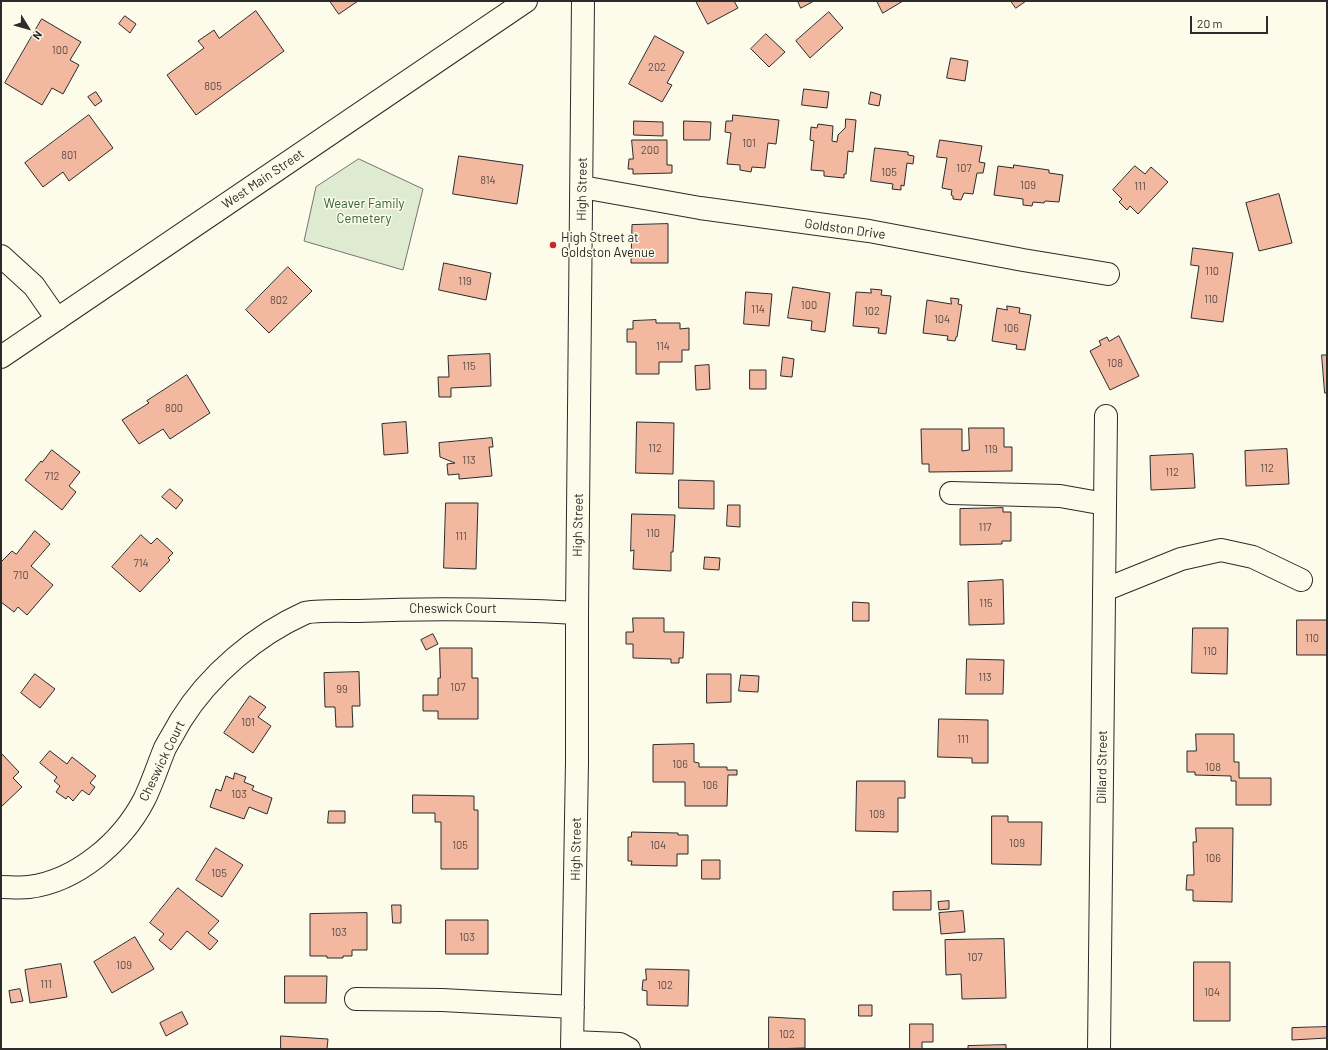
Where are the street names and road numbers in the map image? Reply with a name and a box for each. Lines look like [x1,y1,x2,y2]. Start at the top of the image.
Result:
street label: West Main Street [219,146,307,212]
street label: High Street [574,157,590,221]
street label: Goldston Drive [804,216,886,242]
street label: High Street [570,493,586,557]
street label: Cheswick Court [409,601,497,617]
street label: Cheswick Court [136,718,188,804]
street label: Dillard Street [1094,730,1110,804]
street label: High Street [568,817,584,881]

